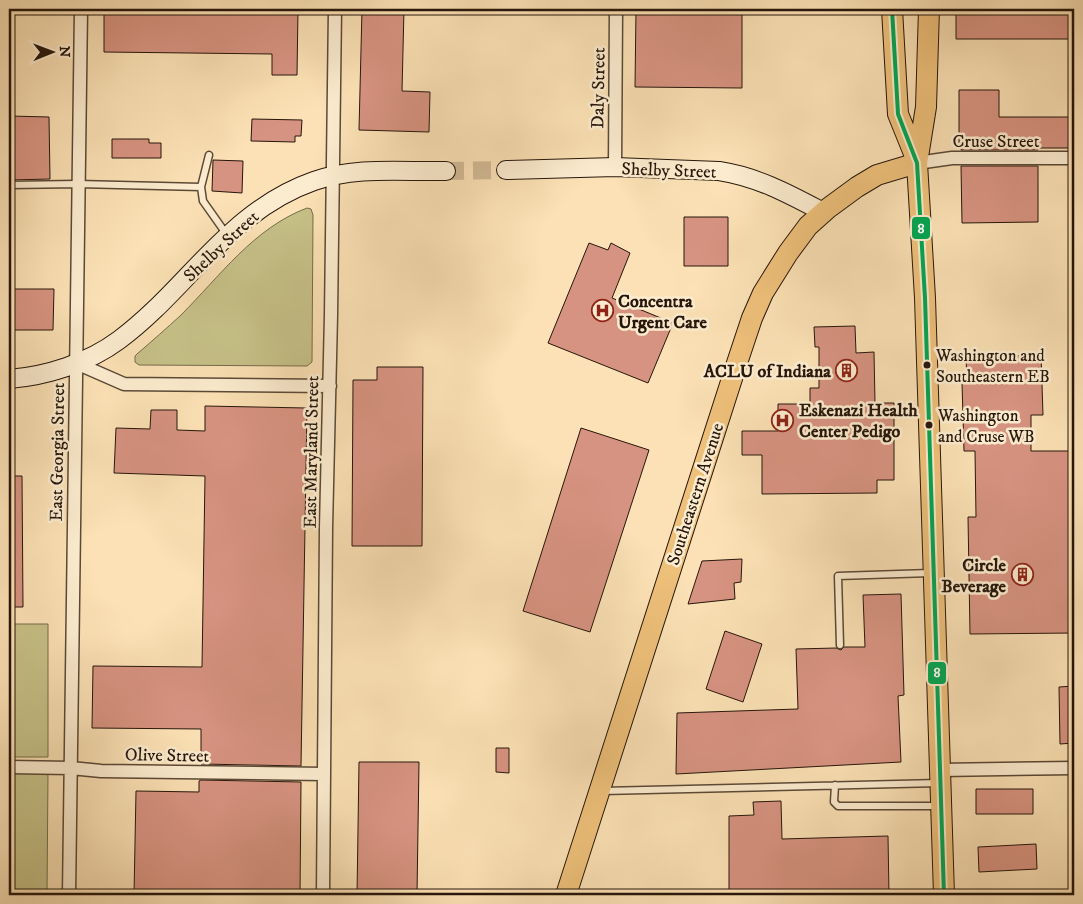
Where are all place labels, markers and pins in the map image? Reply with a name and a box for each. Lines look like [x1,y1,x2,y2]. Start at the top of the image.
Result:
place label: Concentra Urgent Care [618,291,708,334]
hospital icon: Concentra Urgent Care [590,299,614,323]
place label: Washington and Southeastern EB [935,345,1050,388]
building icon: ACLU of Indiana [835,359,859,383]
marker: Washington and Southeastern EB [922,360,932,370]
place label: ACLU of Indiana [703,361,831,383]
place label: Eskenazi Health Center Pedigo [799,400,918,443]
place label: Washington and Cruse WB [937,405,1035,448]
hospital icon: Eskenazi Health Center Pedigo [771,408,795,432]
marker: Washington and Cruse WB [924,420,934,430]
place label: Circle Beverage [941,555,1007,598]
building icon: Circle Beverage [1010,563,1034,587]

